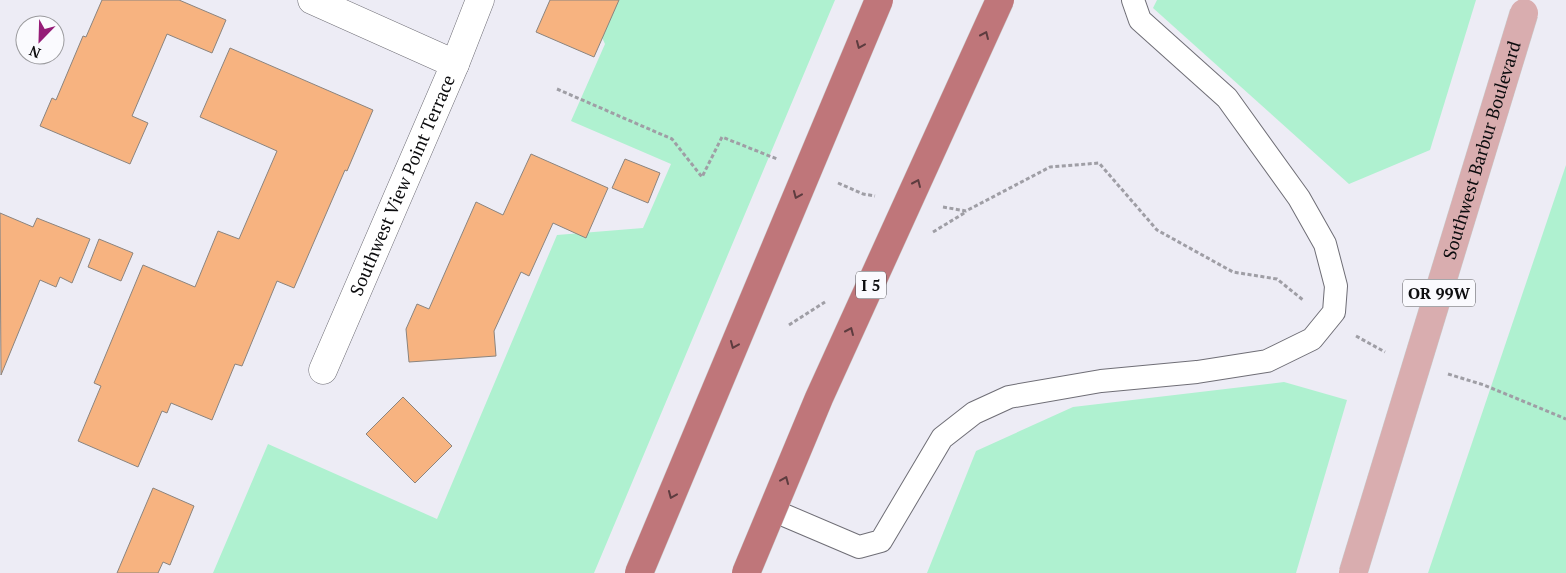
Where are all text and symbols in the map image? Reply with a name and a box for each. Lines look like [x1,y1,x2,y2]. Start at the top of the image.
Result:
north arrow [15,15,65,65]
one-way arrow [978,31,989,40]
street label: Southwest Barbur Boulevard [1436,38,1526,262]
one-way arrow [855,40,866,49]
text: N [26,41,43,63]
street label: Southwest View Point Terrace [343,71,460,299]
one-way arrow [911,179,922,188]
one-way arrow [792,190,803,199]
road number: I 5 [856,272,886,298]
road number: OR 99W [1403,280,1475,306]
one-way arrow [844,327,854,336]
one-way arrow [730,340,741,349]
one-way arrow [779,476,789,485]
one-way arrow [667,490,678,499]

